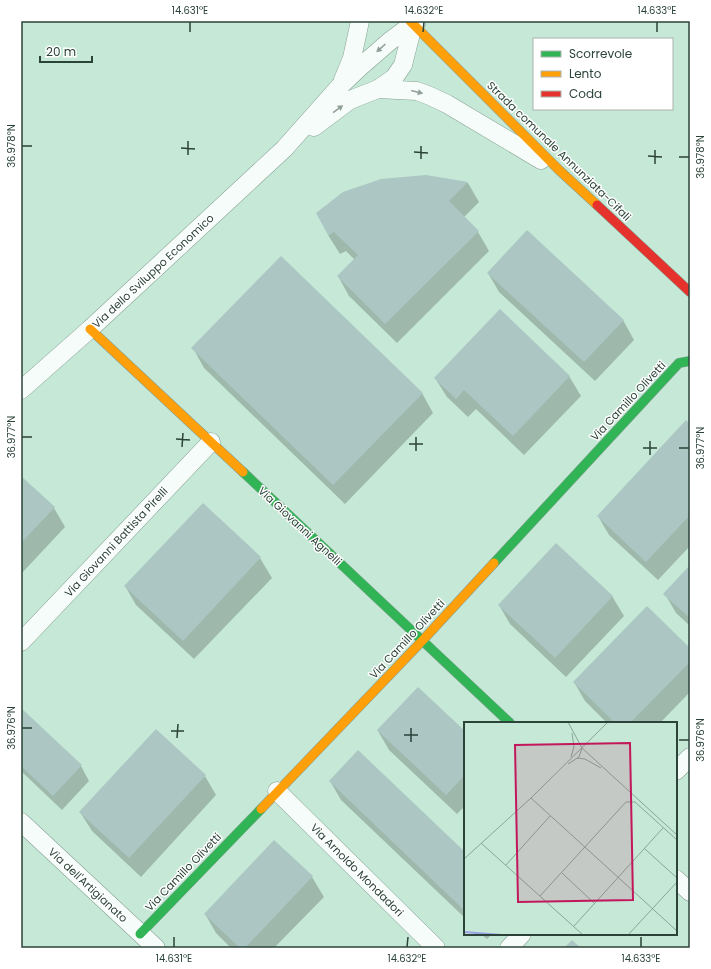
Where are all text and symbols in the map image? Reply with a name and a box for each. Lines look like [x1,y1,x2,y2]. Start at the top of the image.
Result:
text: 14.631°E [172,3,208,18]
text: 14.632°E [405,3,443,18]
text: 14.633°E [638,3,676,18]
scale bar [40,38,92,64]
legend [533,38,673,110]
text: 20 m [46,43,76,60]
one-way arrow [376,44,387,53]
text: Scorrevole [569,45,632,62]
text: Lento [569,65,602,82]
street label: Strada comunale Annunziata-Cifali [483,78,635,225]
text: Coda [569,85,602,102]
one-way arrow [411,89,423,95]
one-way arrow [332,105,343,114]
text: 36.978°N [4,124,19,168]
text: 36.978°N [693,135,708,179]
street label: Via dello Sviluppo Economico [89,210,217,332]
street label: Via Camillo Olivetti [587,357,669,444]
text: 36.977°N [4,416,19,458]
text: 36.977°N [693,427,708,469]
street label: Via Giovanni Battista Pirelli [61,483,172,601]
street label: Via Giovanni Agnelli [255,483,346,569]
street label: Via Camillo Olivetti [366,595,448,682]
text: 36.976°N [4,706,19,750]
text: 36.976°N [693,718,708,762]
inset map [464,722,677,935]
street label: Via Arnoldo Mondadori [307,820,407,920]
street label: Via Camillo Olivetti [141,829,225,915]
street label: Via dell'Artigianato [45,844,131,926]
text: 14.631°E [156,951,192,966]
text: 14.632°E [388,951,426,966]
text: 14.633°E [622,951,660,966]

